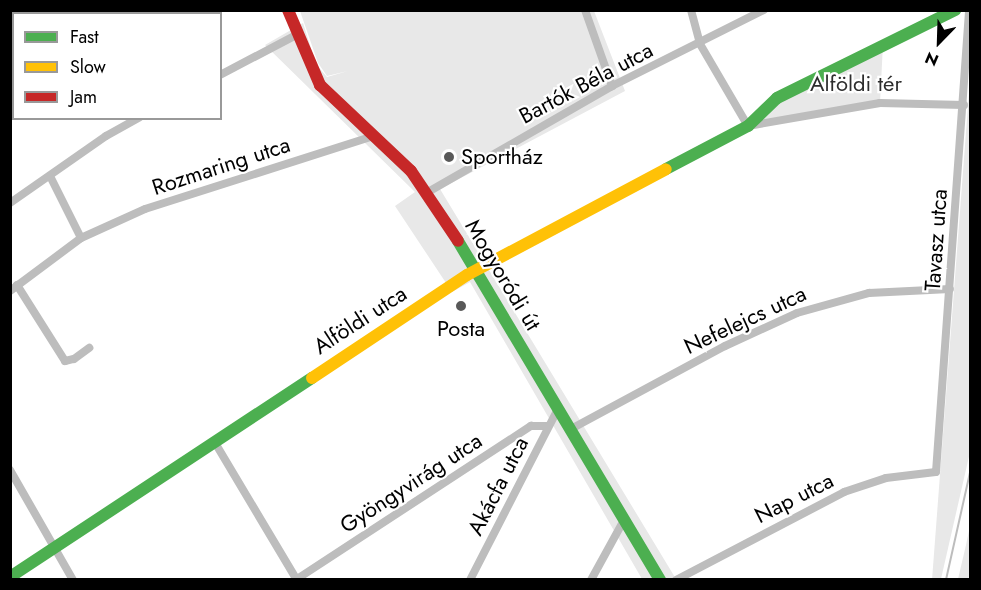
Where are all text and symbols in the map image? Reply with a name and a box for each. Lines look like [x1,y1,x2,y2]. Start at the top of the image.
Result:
legend [12,12,222,120]
north arrow [909,12,969,72]
text: Fast [70,24,99,50]
street label: Bartók Béla utca [515,37,657,129]
text: N [921,46,942,72]
text: Slow [70,54,106,80]
park label: Alföldi tér [810,71,902,97]
text: Jam [70,84,97,110]
street label: Rozmaring utca [149,131,293,201]
place label: Sportház [461,144,543,170]
marker: Sportház [442,150,456,164]
street label: Tavasz utca [919,188,953,292]
street label: Mogyoródi út [460,215,546,335]
street label: Alföldi utca [308,280,412,360]
street label: Nefelejcs utca [680,280,810,360]
marker: Posta [454,299,468,313]
place label: Posta [437,316,485,342]
street label: Gyöngyvirág utca [335,427,487,539]
street label: Akácfa utca [462,432,534,540]
street label: Nap utca [750,467,838,529]

